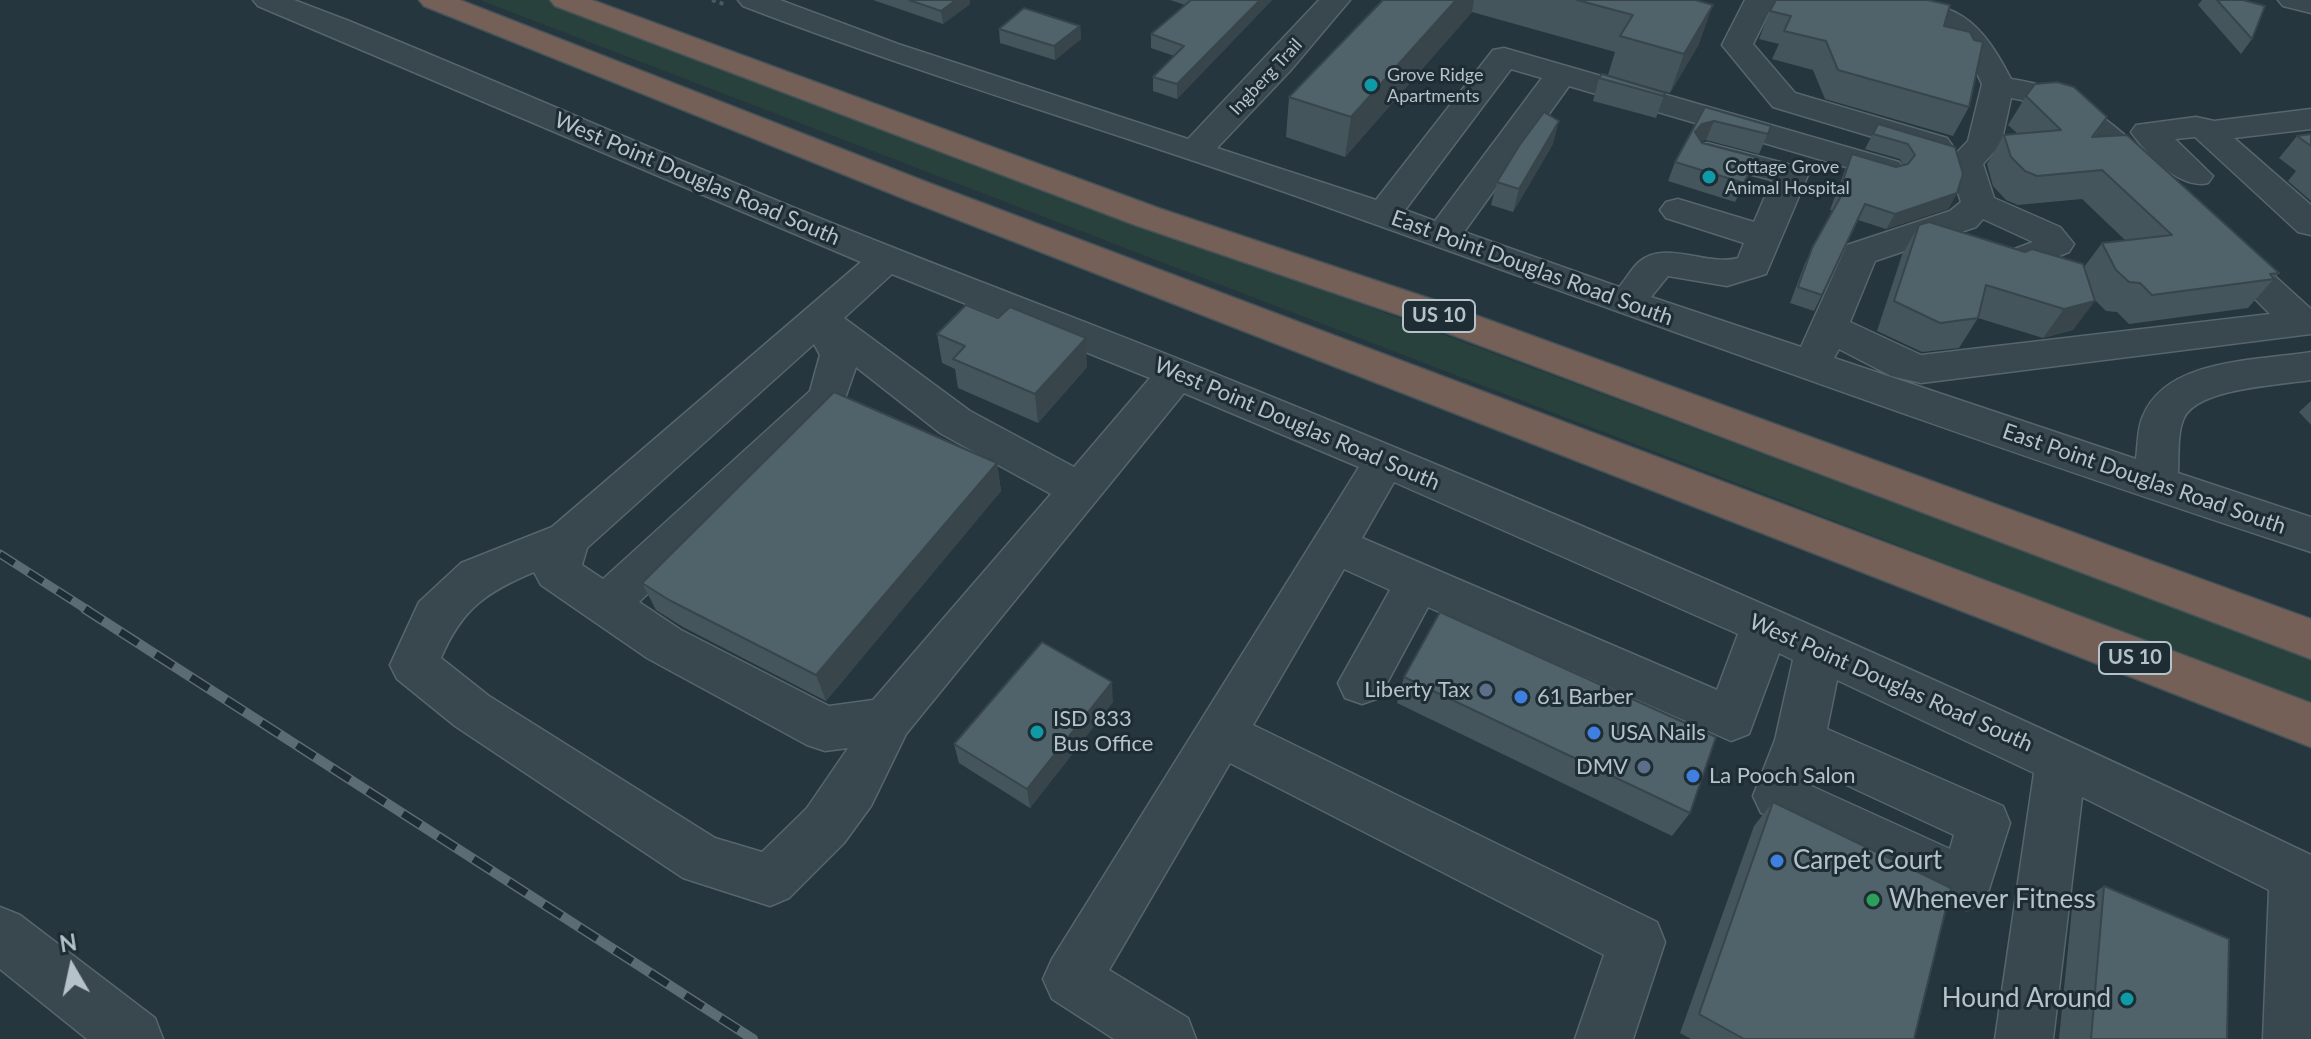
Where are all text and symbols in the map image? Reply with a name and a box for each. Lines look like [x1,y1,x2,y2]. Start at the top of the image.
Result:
street label: Ingberg Trail [1225,34,1307,120]
place label: Grove Ridge Apartments [1387,64,1484,106]
marker: Grove Ridge Apartments [1362,76,1380,94]
street label: West Point Douglas Road South [550,107,844,251]
place label: Cottage Grove Animal Hospital [1725,156,1850,198]
marker: Cottage Grove Animal Hospital [1700,168,1718,186]
street label: East Point Douglas Road South [1388,205,1676,331]
road number: US 10 [1403,300,1475,332]
street label: West Point Douglas Road South [1150,352,1444,496]
street label: East Point Douglas Road South [1999,418,2289,540]
street label: West Point Douglas Road South [1745,608,2037,758]
road number: US 10 [2099,642,2171,674]
place label: Liberty Tax [1364,677,1470,703]
marker: Liberty Tax [1477,681,1495,699]
place label: 61 Barber [1537,684,1633,710]
marker: 61 Barber [1512,688,1530,706]
place label: ISD 833 Bus Office [1053,706,1153,758]
place label: USA Nails [1610,720,1706,746]
marker: ISD 833 Bus Office [1028,723,1046,741]
marker: USA Nails [1585,724,1603,742]
place label: DMV [1576,754,1628,780]
marker: DMV [1635,758,1653,776]
place label: La Pooch Salon [1709,763,1856,789]
marker: La Pooch Salon [1684,767,1702,785]
place label: Carpet Court [1793,845,1942,877]
marker: Carpet Court [1768,852,1786,870]
place label: Whenever Fitness [1889,884,2096,916]
marker: Whenever Fitness [1864,891,1882,909]
north arrow [32,927,112,1007]
text: N [58,928,79,957]
place label: Hound Around [1942,983,2111,1015]
marker: Hound Around [2118,990,2136,1008]

